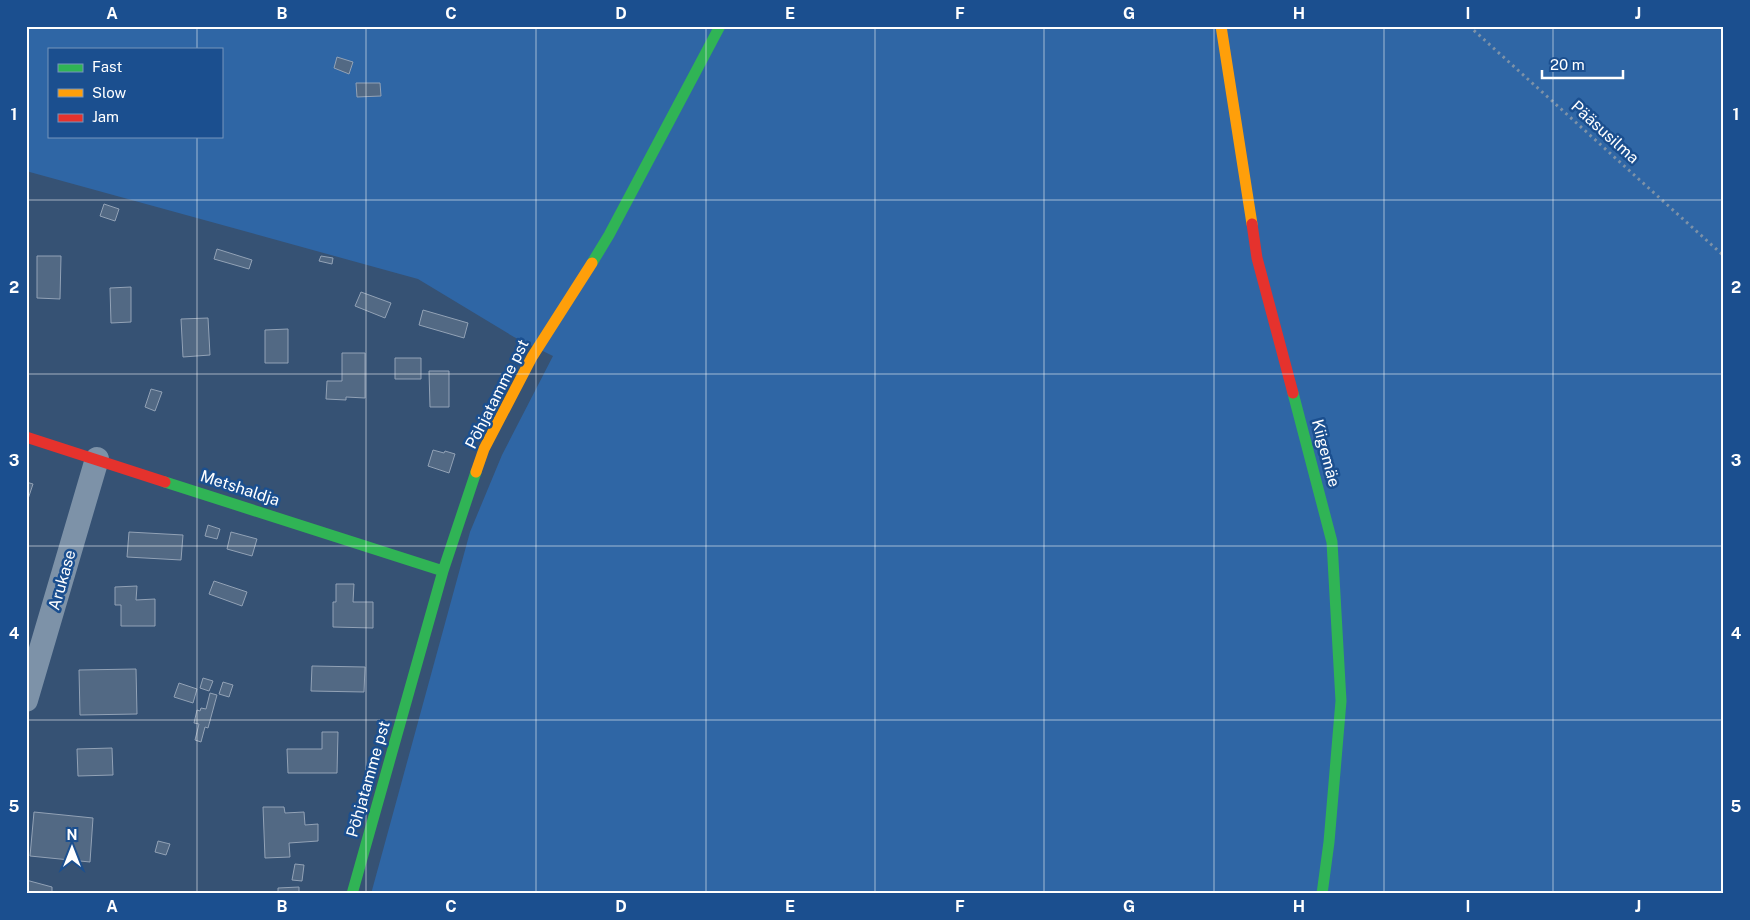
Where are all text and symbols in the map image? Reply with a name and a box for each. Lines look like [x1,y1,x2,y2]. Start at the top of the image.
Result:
text: A [106,4,118,23]
text: B [277,4,288,23]
text: C [445,4,457,23]
text: D [615,4,627,23]
text: E [785,4,795,23]
text: F [955,4,965,23]
text: G [1123,4,1135,23]
text: H [1293,4,1305,23]
text: I [1466,4,1470,23]
text: J [1635,4,1641,23]
legend [48,48,222,138]
scale bar [1542,48,1624,80]
text: 20 m [1550,56,1585,73]
text: Fast [92,58,122,75]
text: Slow [92,84,127,101]
street label: Pääsusilma [1567,97,1643,167]
text: 1 [11,105,17,124]
text: 1 [1733,105,1739,124]
text: Jam [92,108,119,125]
text: 2 [9,278,19,297]
text: 2 [1731,278,1741,297]
street label: Põhjatamme pst [461,336,533,452]
street label: Kiigemäe [1308,417,1344,489]
text: 3 [9,451,19,470]
text: 3 [1731,451,1741,470]
street label: Metshaldja [198,466,282,510]
street label: Arukase [44,548,80,612]
text: 4 [9,624,20,643]
text: 4 [1731,624,1742,643]
street label: Põhjatamme pst [342,719,394,839]
text: 5 [9,797,20,816]
text: 5 [1731,797,1742,816]
north arrow [48,822,98,872]
text: N [67,827,77,843]
text: A [106,897,118,916]
text: B [277,897,288,916]
text: C [445,897,457,916]
text: D [615,897,627,916]
text: E [785,897,795,916]
text: F [955,897,965,916]
text: G [1123,897,1135,916]
text: H [1293,897,1305,916]
text: I [1466,897,1470,916]
text: J [1635,897,1641,916]

